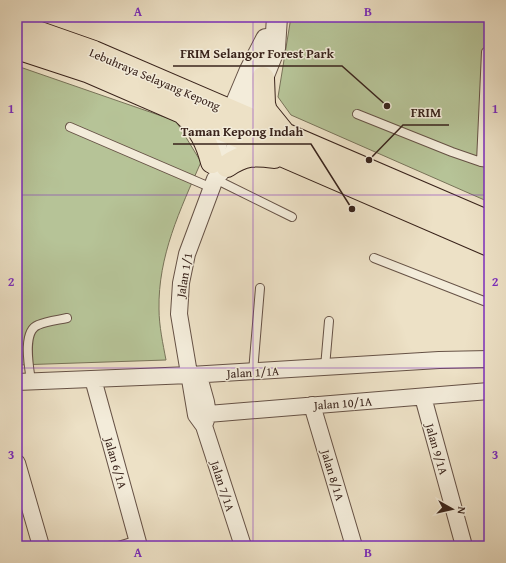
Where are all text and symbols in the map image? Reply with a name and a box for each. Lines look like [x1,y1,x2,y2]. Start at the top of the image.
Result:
text: A [134,2,143,21]
text: B [364,2,372,21]
callout: FRIM Selangor Forest Park [173,41,342,66]
street label: Lebuhraya Selayang Kepong [87,44,223,114]
text: FRIM Selangor Forest Park [180,44,334,63]
text: 1 [8,99,14,118]
text: 1 [492,99,498,118]
callout: FRIM [403,100,449,125]
text: FRIM [411,103,441,122]
callout: Taman Kepong Indah [173,119,311,144]
text: Taman Kepong Indah [181,122,303,141]
street label: Jalan 1/1 [171,251,196,301]
text: 2 [8,272,15,291]
text: 2 [492,272,499,291]
street label: Jalan 1/1A [224,362,280,382]
street label: Jalan 10/1A [311,392,373,414]
street label: Jalan 9/1A [421,420,453,477]
street label: Jalan 6/1A [100,434,132,491]
text: 3 [8,445,14,464]
text: 3 [492,445,498,464]
street label: Jalan 8/1A [317,446,349,503]
street label: Jalan 7/1A [206,457,239,514]
north arrow [432,489,472,529]
text: N [453,506,470,516]
text: A [134,543,143,562]
text: B [364,543,372,562]

